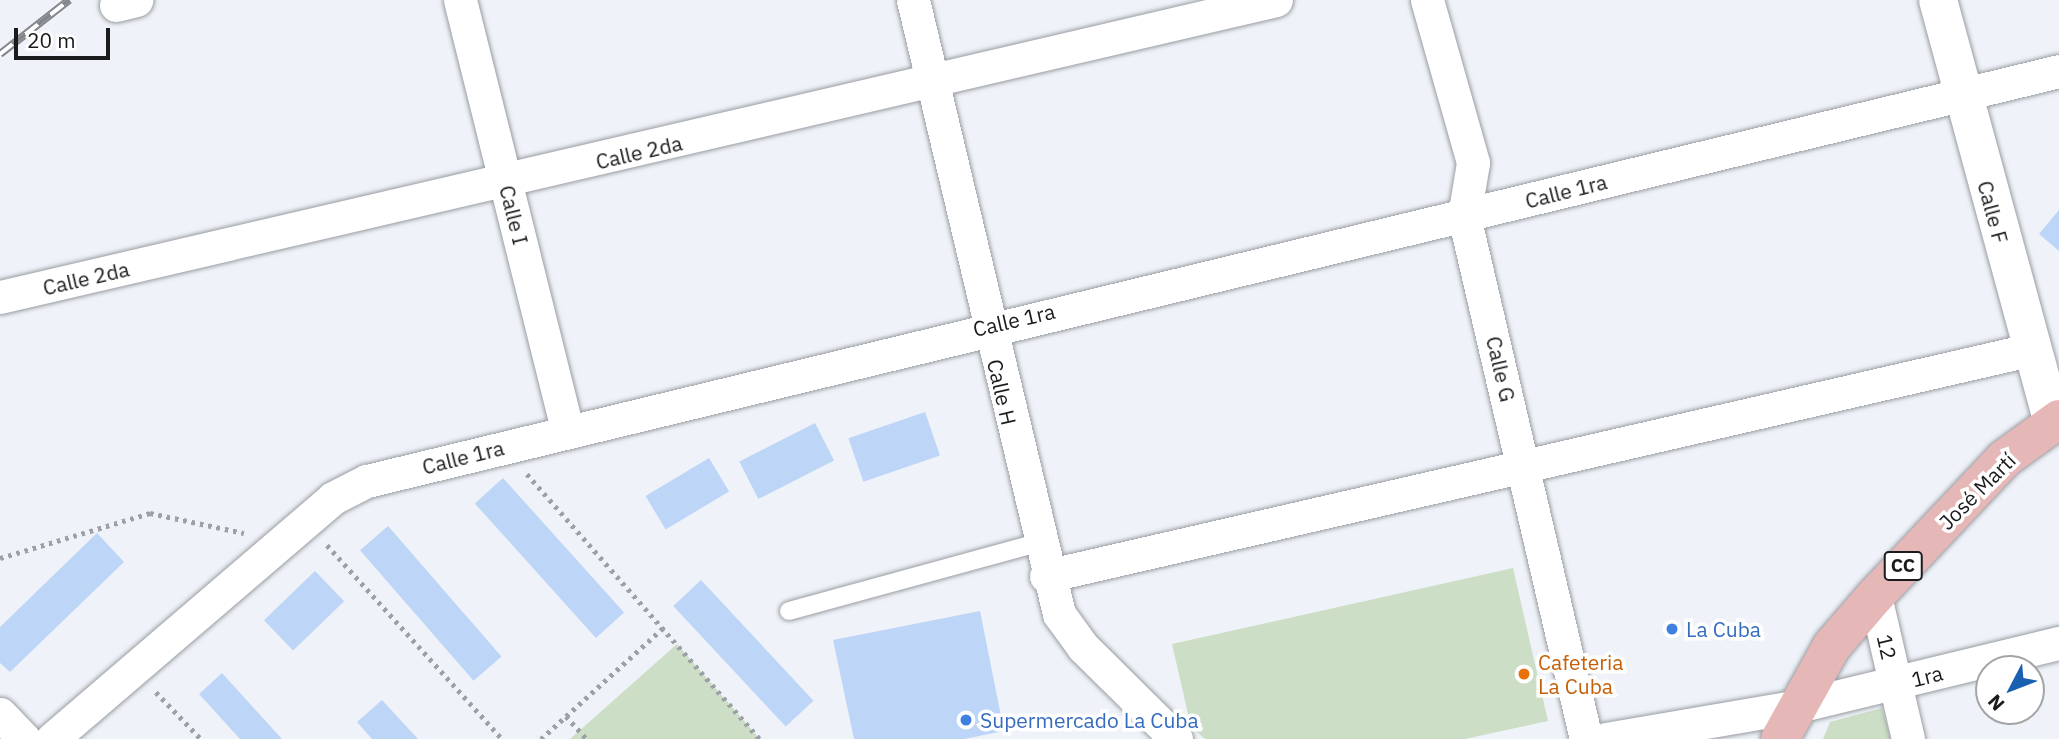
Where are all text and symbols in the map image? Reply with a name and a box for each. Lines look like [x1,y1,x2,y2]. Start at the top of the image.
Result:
scale bar [18,14,114,58]
text: 20 m [27,26,76,54]
street label: Calle 2da [593,130,685,174]
street label: Calle 1ra [1522,169,1610,213]
street label: Calle F [1973,178,2013,246]
street label: Calle I [494,183,534,247]
street label: Calle 2da [40,256,132,300]
street label: Calle 1ra [970,298,1058,342]
street label: Calle G [1481,334,1521,404]
street label: Calle H [982,357,1022,427]
street label: Calle 1ra [419,435,507,479]
street label: José Martí [1933,447,2021,535]
road number: CC [1884,551,1922,582]
place label: La Cuba [1686,616,1761,642]
marker: La Cuba [1664,621,1680,637]
street label: 12 [1872,632,1902,662]
place label: Cafeteria La Cuba [1538,649,1623,699]
north arrow [1975,655,2045,725]
street label: 1ra [1909,660,1945,692]
marker: Cafeteria La Cuba [1516,666,1532,682]
text: N [1982,690,2009,716]
place label: Supermercado La Cuba [980,707,1199,733]
marker: Supermercado La Cuba [958,712,974,728]

